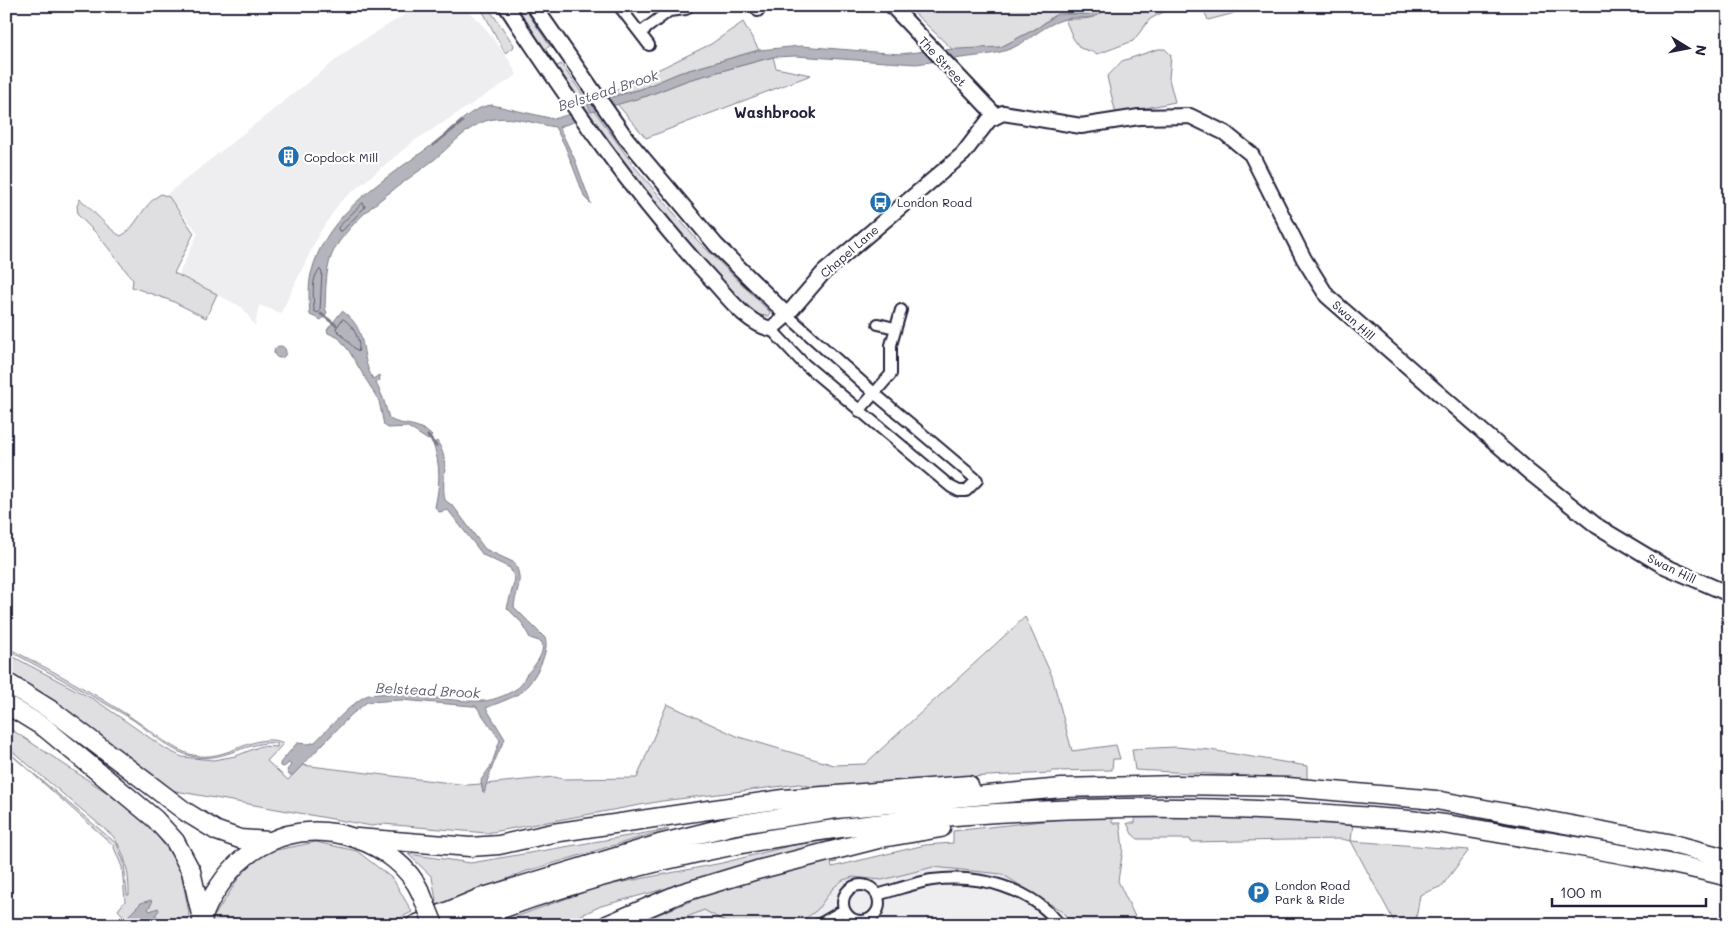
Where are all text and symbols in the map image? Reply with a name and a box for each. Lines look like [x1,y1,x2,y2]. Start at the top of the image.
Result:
north arrow [1662,22,1712,72]
street label: The Street [916,33,970,89]
text: N [1691,43,1712,57]
water label: Belstead Brook [555,65,661,115]
district label: Washbrook [734,102,816,122]
building icon: Copdock Mill [276,145,300,169]
place label: Copdock Mill [304,149,378,165]
bus stop icon: London Road [869,190,893,214]
place label: London Road [897,194,973,210]
street label: Chapel Lane [816,221,882,281]
street label: Swan Hill [1329,297,1379,343]
street label: Swan Hill [1645,549,1699,587]
water label: Belstead Brook [375,678,481,702]
scale bar [1552,876,1706,908]
place label: London Road Park & Ride [1275,877,1351,907]
parking icon: London Road Park & Ride [1247,880,1271,904]
text: 100 m [1560,882,1602,902]

